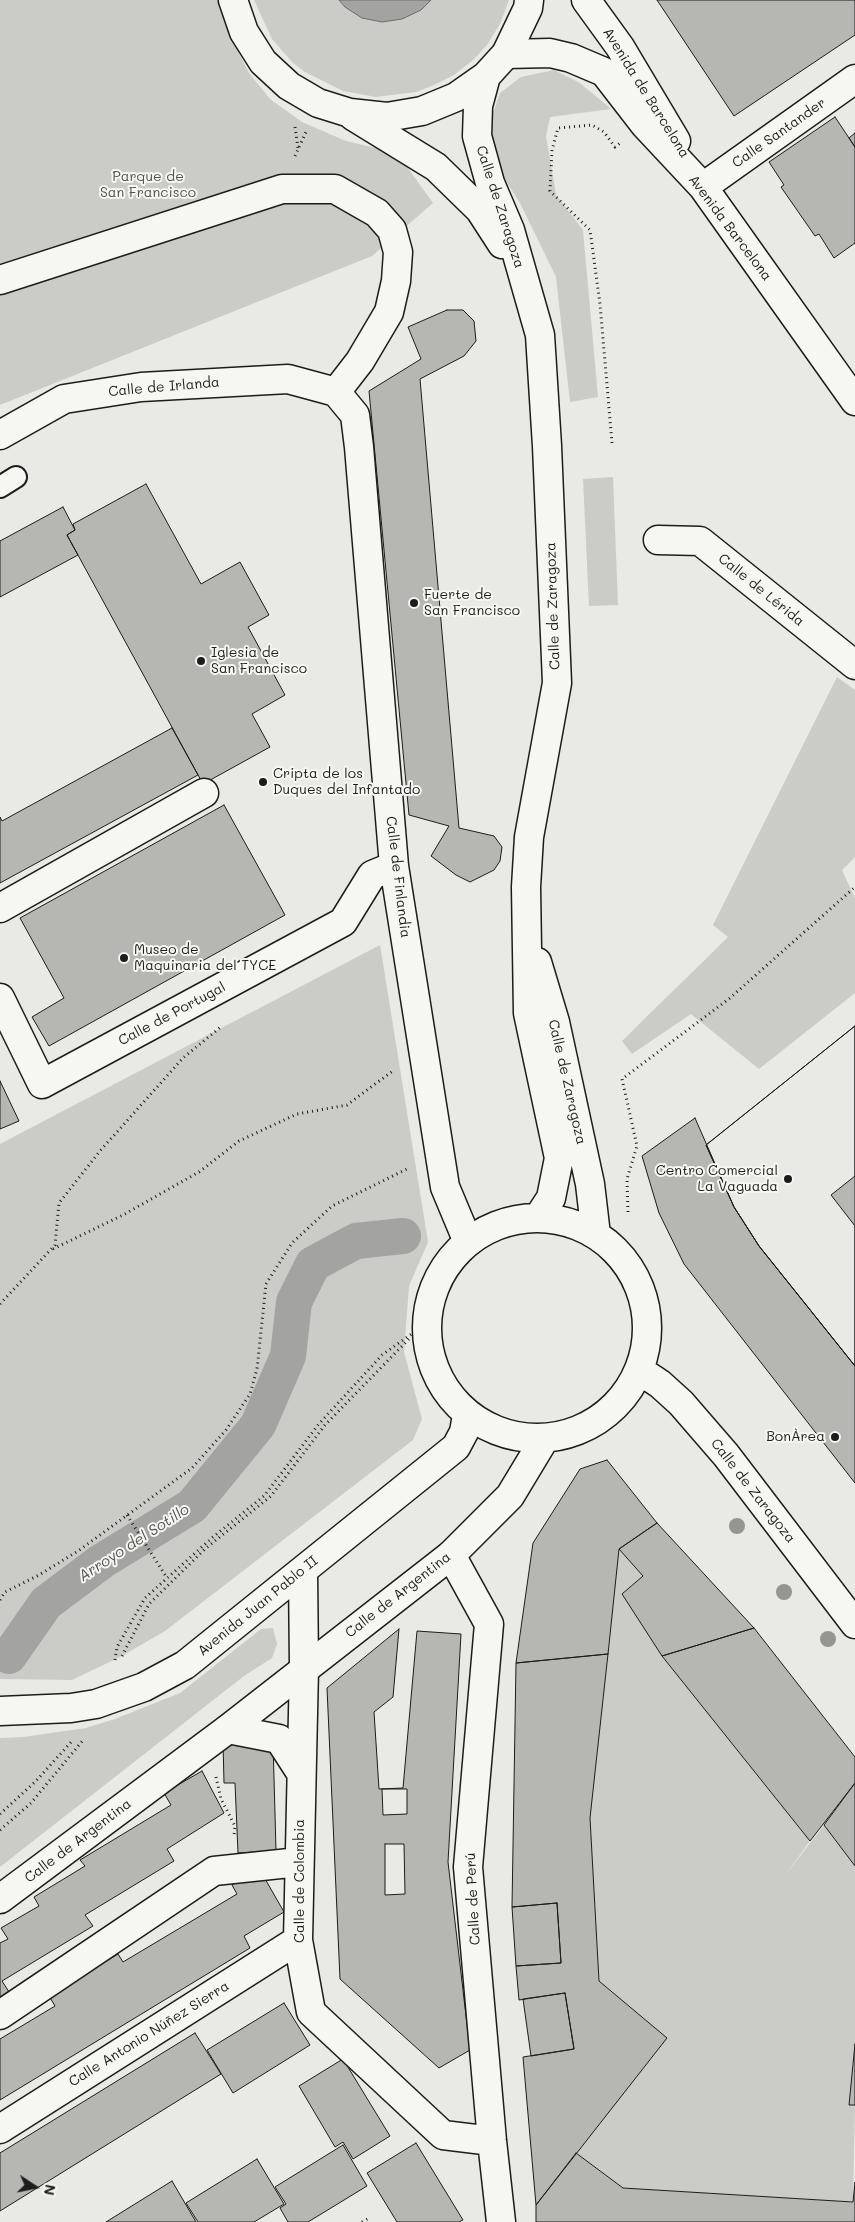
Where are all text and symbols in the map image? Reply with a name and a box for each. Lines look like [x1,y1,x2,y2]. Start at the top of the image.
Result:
street label: Avenida de Barcelona [599,25,693,161]
street label: Calle Santander [729,94,829,172]
street label: Calle de Zaragoza [472,144,528,270]
park label: Parque de San Francisco [100,169,196,202]
street label: Avenida Barcelona [685,172,775,284]
street label: Calle de Irlanda [108,374,220,400]
street label: Calle de Zaragoza [542,542,564,670]
street label: Calle de Lérida [715,550,807,630]
place label: Fuerte de San Francisco [424,587,520,620]
marker: Fuerte de San Francisco [408,597,420,609]
place label: Iglesia de San Francisco [211,645,307,678]
marker: Iglesia de San Francisco [195,655,207,667]
place label: Cripta de los Duques del Infantado [273,766,420,799]
marker: Cripta de los Duques del Infantado [257,776,269,788]
street label: Calle de Finlandia [382,815,414,939]
place label: Museo de Maquinaria del TYCE [134,942,276,974]
marker: Museo de Maquinaria del TYCE [118,952,130,964]
street label: Calle de Portugal [116,979,228,1049]
street label: Calle de Zaragoza [544,1018,590,1146]
place label: Centro Comercial La Vaguada [656,1163,778,1196]
marker: Centro Comercial La Vaguada [782,1173,794,1185]
place label: BonÀrea [766,1429,825,1445]
marker: BonÀrea [829,1431,841,1443]
street label: Calle de Zaragoza [707,1435,799,1547]
water label: Arroyo del Sotillo [75,1501,193,1585]
street label: Calle de Argentina [342,1549,454,1641]
street label: Avenida Juan Pablo II [195,1552,321,1660]
street label: Calle de Argentina [21,1795,135,1887]
street label: Calle de Colombia [292,1819,308,1943]
street label: Calle de Perú [462,1852,484,1946]
street label: Calle Antonio Núñez Sierra [66,1978,232,2090]
north arrow [10,2162,60,2212]
text: N [40,2183,61,2197]

